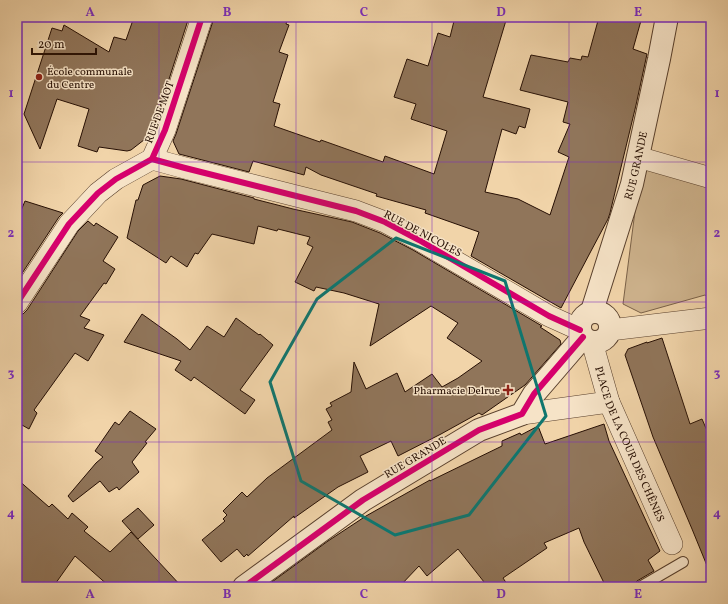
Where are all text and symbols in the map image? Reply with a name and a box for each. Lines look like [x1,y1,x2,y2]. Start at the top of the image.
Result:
text: A [85,4,95,22]
text: B [223,4,232,22]
text: C [360,4,368,22]
text: D [496,4,506,22]
text: E [634,4,642,22]
scale bar [32,30,96,56]
text: 20 m [38,37,65,53]
place label: École communale du Centre [47,65,132,93]
marker: École communale du Centre [34,72,44,82]
street label: RUE DE MOT [142,79,179,146]
text: 1 [8,85,14,103]
text: 1 [714,85,720,103]
street label: RUE GRANDE [621,130,652,202]
street label: RUE DE NICOLES [381,207,464,261]
text: 2 [8,225,15,243]
text: 2 [714,225,721,243]
text: 3 [8,365,15,383]
street label: PLACE DE LA COUR DES CHÊNES [590,365,667,525]
text: 3 [714,365,721,383]
place label: Pharmacie Delrue [414,384,500,399]
marker: Pharmacie Delrue [503,385,513,395]
street label: RUE GRANDE [382,434,450,483]
text: 4 [7,505,15,523]
text: 4 [713,505,721,523]
text: A [85,586,95,604]
text: B [223,586,232,604]
text: C [360,586,368,604]
text: D [496,586,506,604]
text: E [634,586,642,604]

